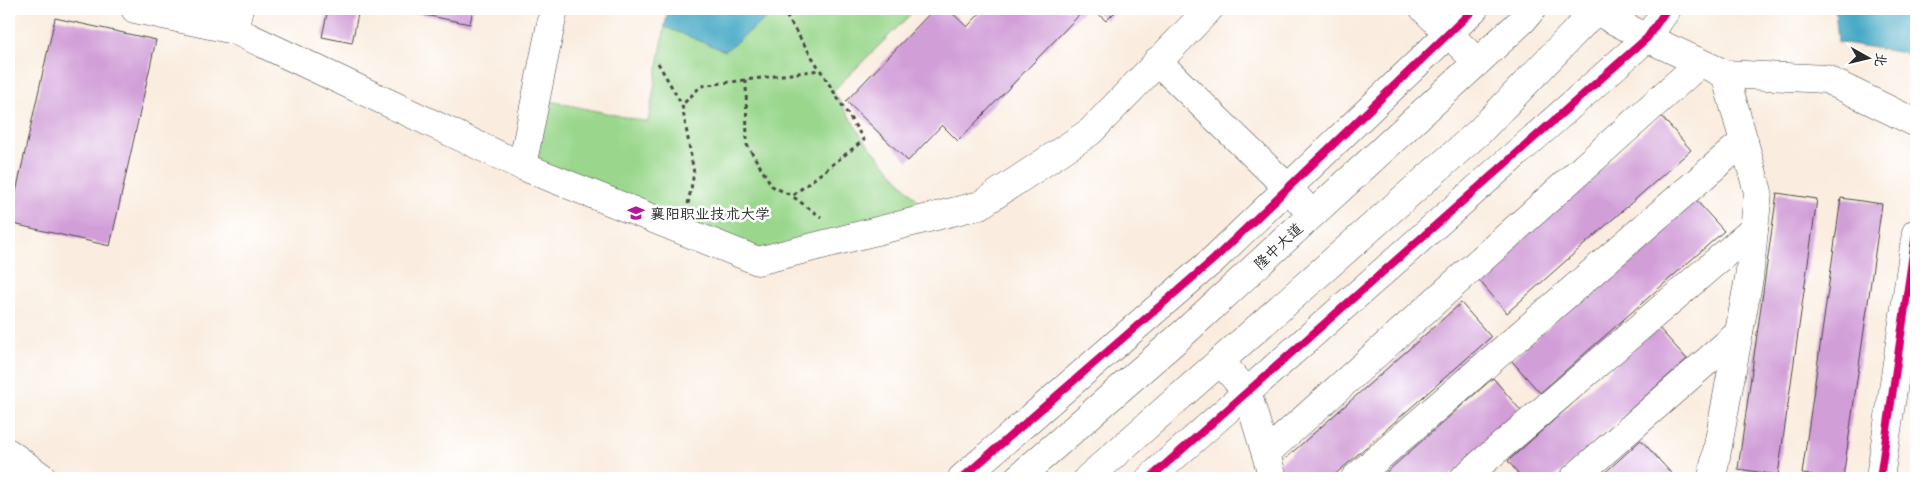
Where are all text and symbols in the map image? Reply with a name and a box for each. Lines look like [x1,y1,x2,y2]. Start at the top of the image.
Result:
north arrow [1842,32,1892,82]
text: 北 [1871,52,1891,68]
school or university icon: 襄阳职业技术大学 [626,203,646,223]
place label: 襄阳职业技术大学 [650,204,770,223]
street label: 隆中大道 [1250,219,1306,273]

